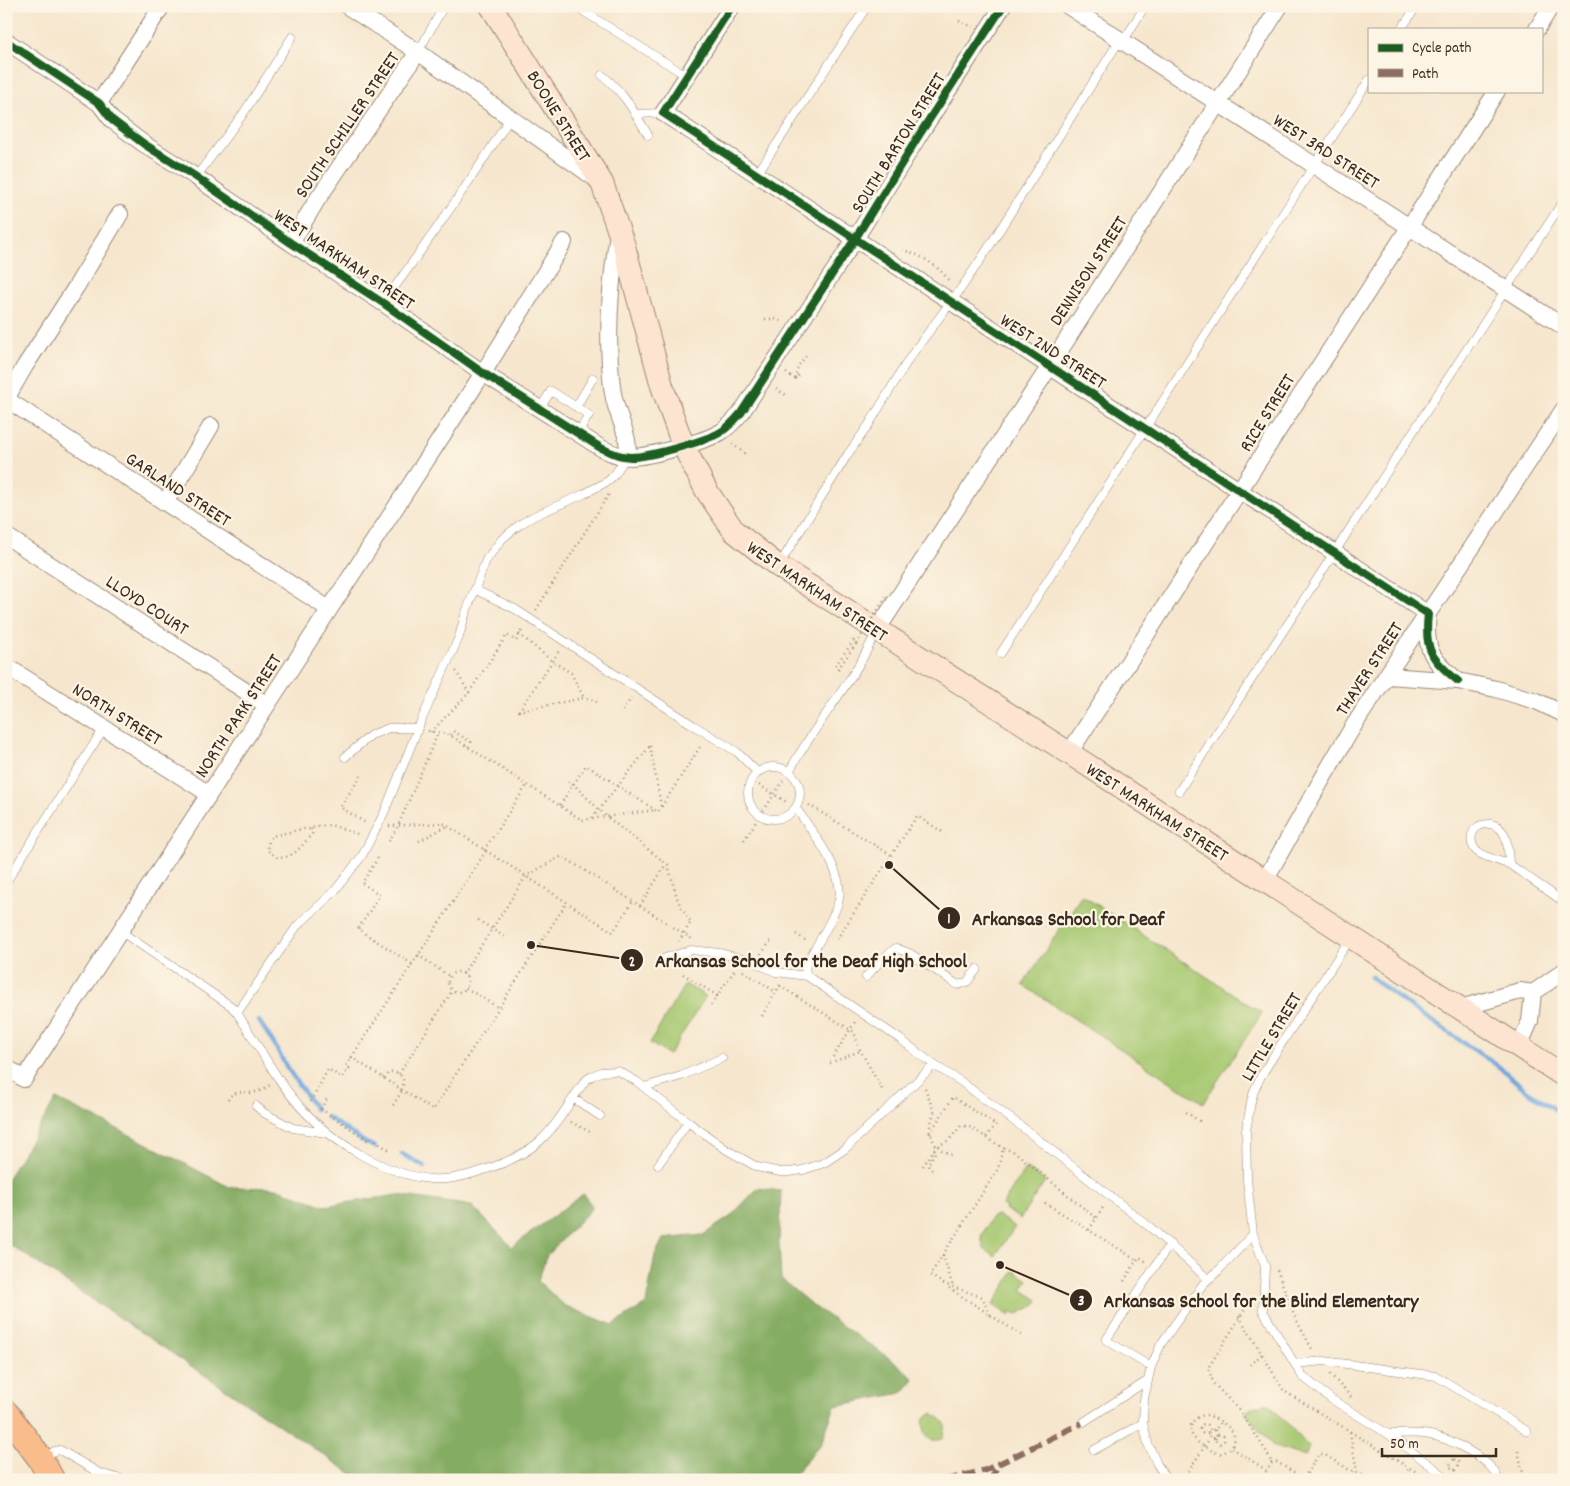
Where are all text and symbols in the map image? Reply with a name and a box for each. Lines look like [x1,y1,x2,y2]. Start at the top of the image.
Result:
legend [1368,28,1542,92]
text: Cycle path [1412,38,1472,60]
street label: SOUTH SCHILLER STREET [290,47,408,205]
text: Path [1412,64,1438,86]
street label: BOONE STREET [518,66,596,168]
street label: SOUTH BARTON STREET [846,68,954,219]
street label: WEST 3RD STREET [1267,108,1384,198]
street label: WEST MARKHAM STREET [267,204,419,318]
street label: DENNISON STREET [1044,211,1136,332]
street label: WEST 2ND STREET [994,308,1111,398]
street label: RICE STREET [1234,369,1304,458]
street label: GARLAND STREET [119,447,236,535]
street label: WEST MARKHAM STREET [740,536,892,650]
street label: LLOYD COURT [99,570,193,644]
street label: THAYER STREET [1330,617,1412,722]
street label: NORTH PARK STREET [190,649,290,784]
street label: NORTH STREET [66,678,167,754]
street label: WEST MARKHAM STREET [1080,758,1233,870]
callout: Arkansas School for Deaf [937,900,1174,935]
text: Arkansas School for Deaf [972,907,1165,935]
text: 1 [947,909,951,931]
callout: Arkansas School for the Deaf High School [620,943,977,978]
text: Arkansas School for the Deaf High School [655,949,967,977]
text: 2 [629,952,635,974]
street label: LITTLE STREET [1236,988,1310,1087]
callout: Arkansas School for the Blind Elementary [1069,1283,1429,1318]
text: Arkansas School for the Blind Elementary [1104,1289,1419,1317]
text: 3 [1078,1291,1085,1313]
scale bar [1382,1426,1496,1458]
text: 50 m [1390,1434,1419,1456]

